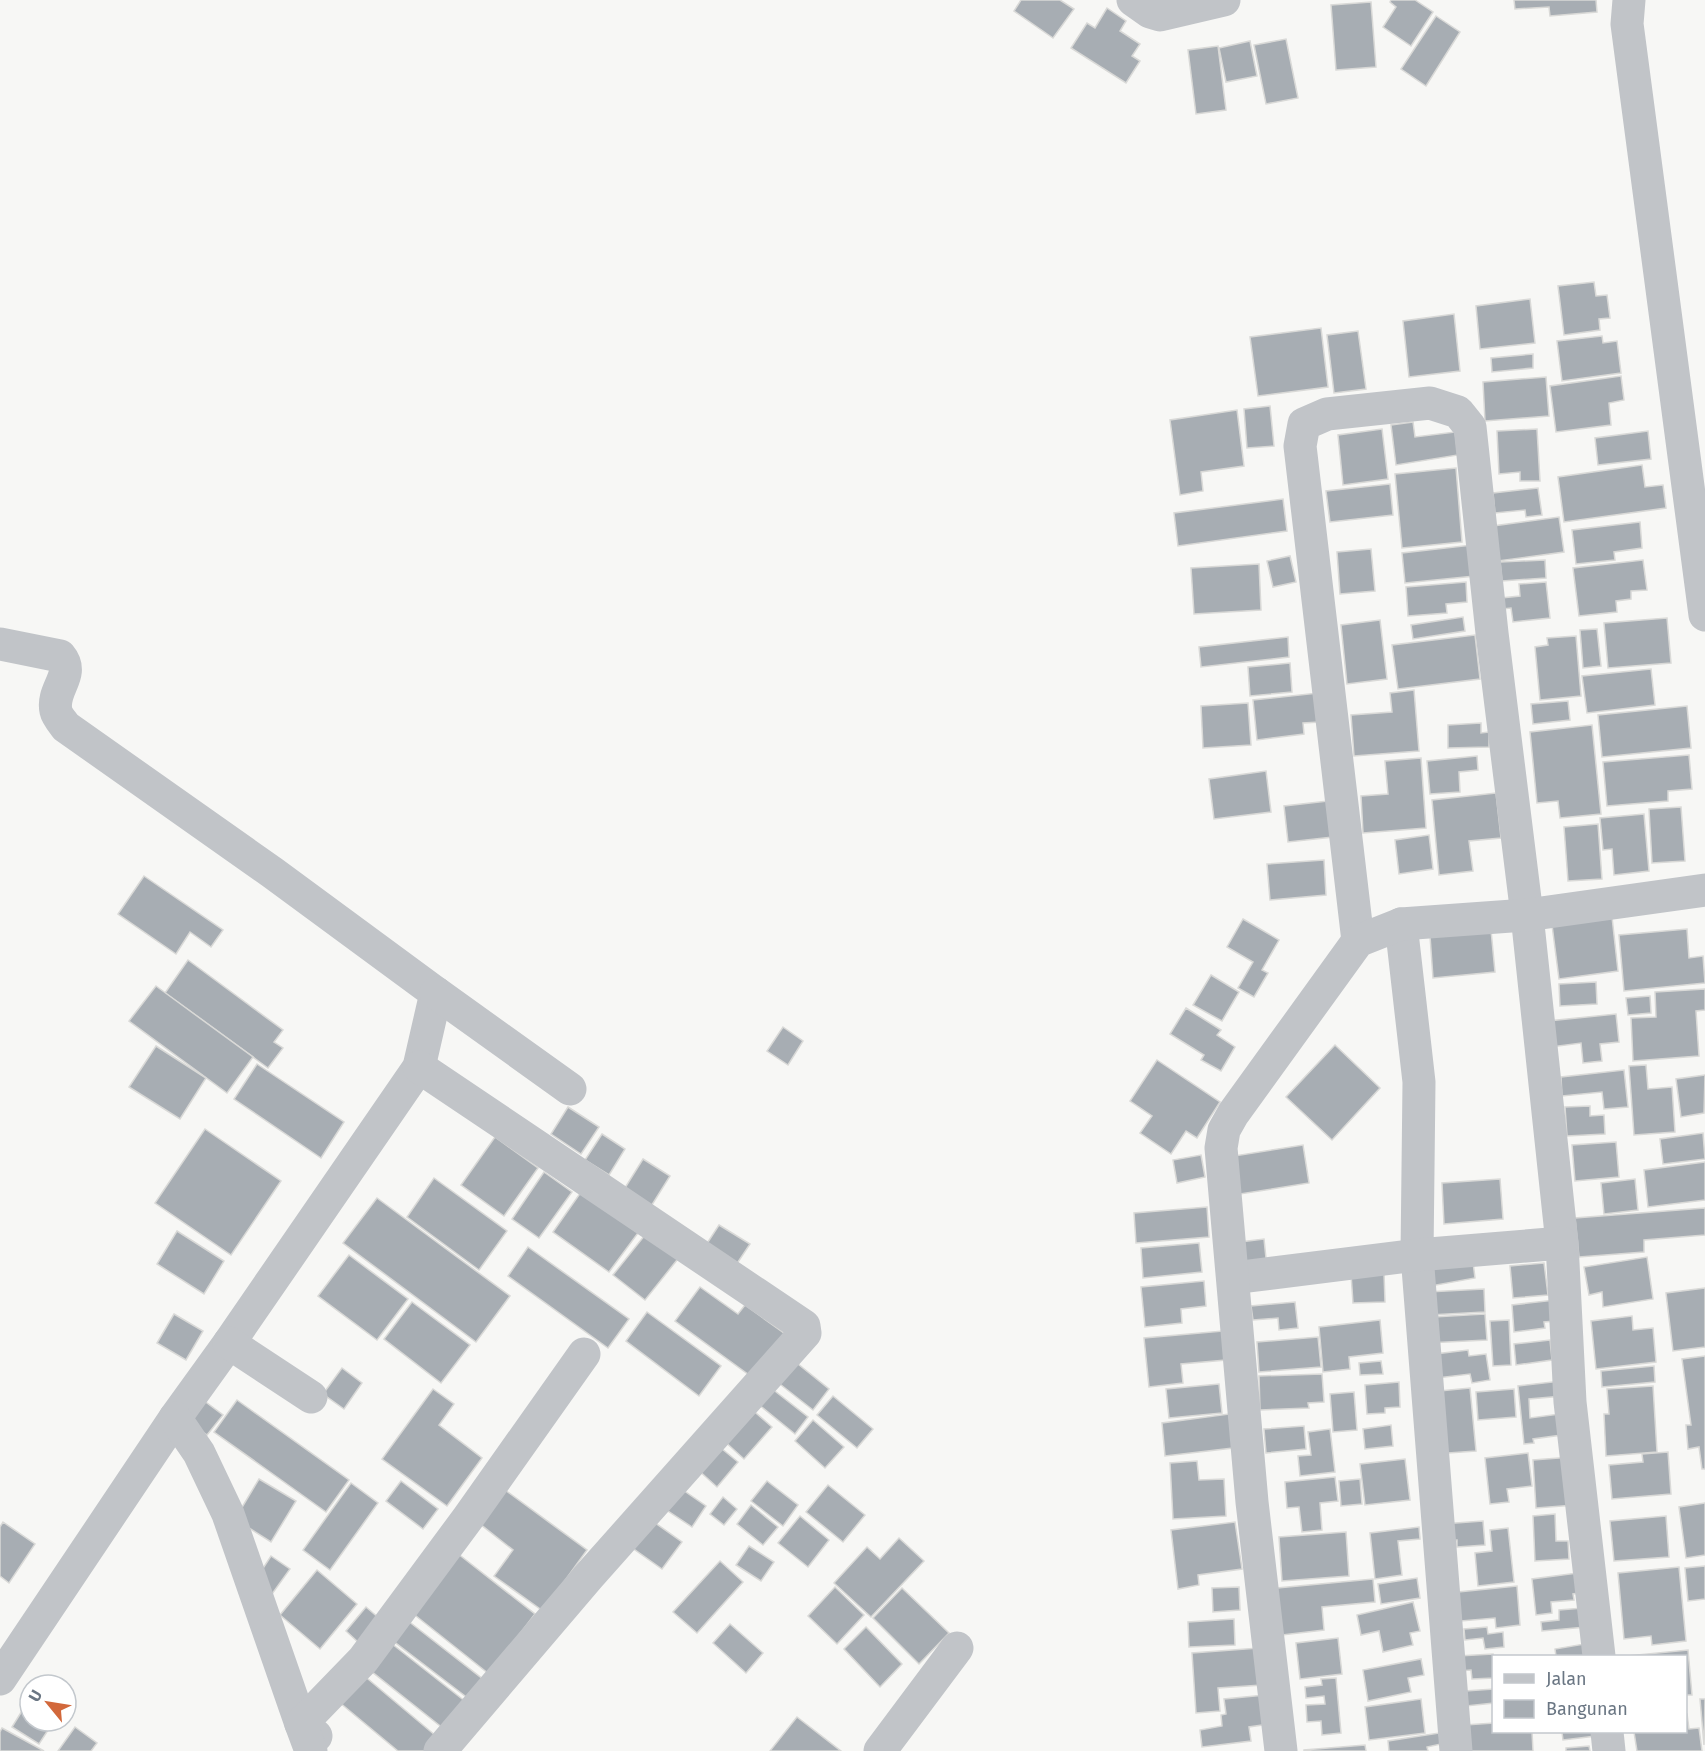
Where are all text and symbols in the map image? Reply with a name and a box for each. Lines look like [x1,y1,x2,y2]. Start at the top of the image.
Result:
legend [1492,1655,1687,1733]
text: Jalan [1546,1668,1587,1690]
north arrow [18,1673,78,1733]
text: U [25,1686,46,1705]
text: Bangunan [1546,1698,1628,1720]

